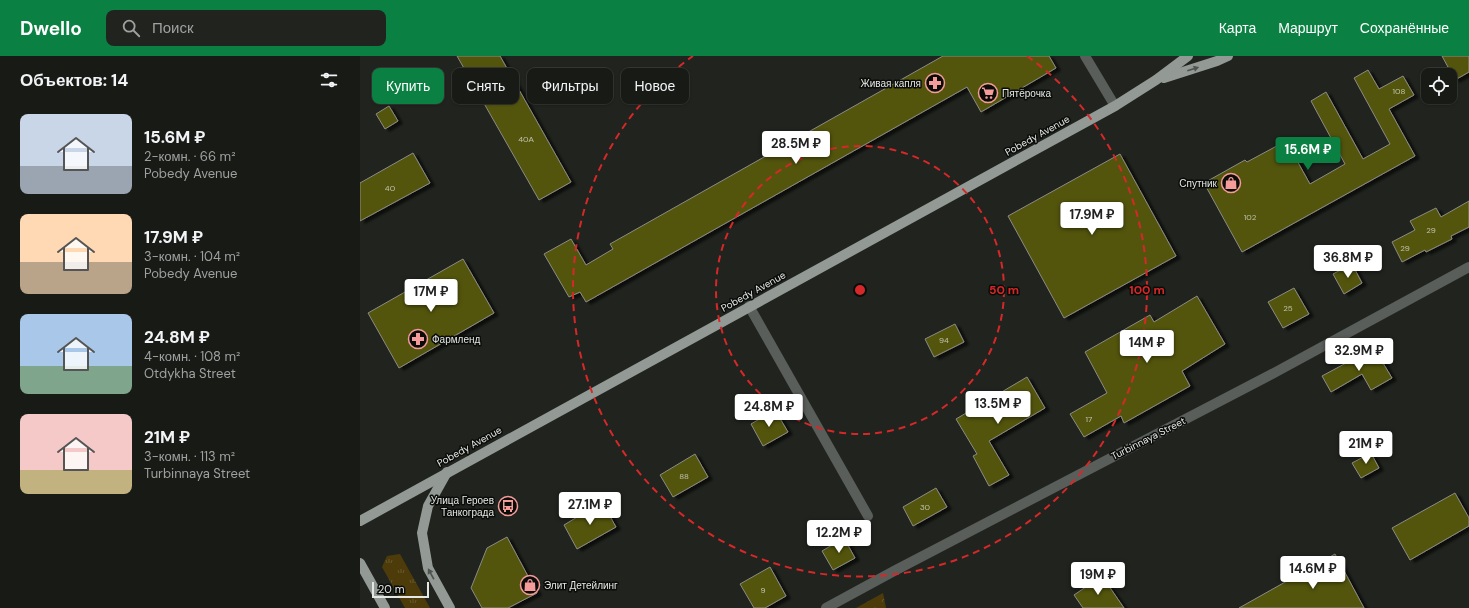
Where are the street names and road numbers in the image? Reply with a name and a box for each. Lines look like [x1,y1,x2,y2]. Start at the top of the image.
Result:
street label: Pobedy Avenue [1003,112,1072,159]
street label: Pobedy Avenue [719,268,788,315]
street label: Turbinnaya Street [1109,414,1188,463]
street label: Pobedy Avenue [435,423,504,470]

